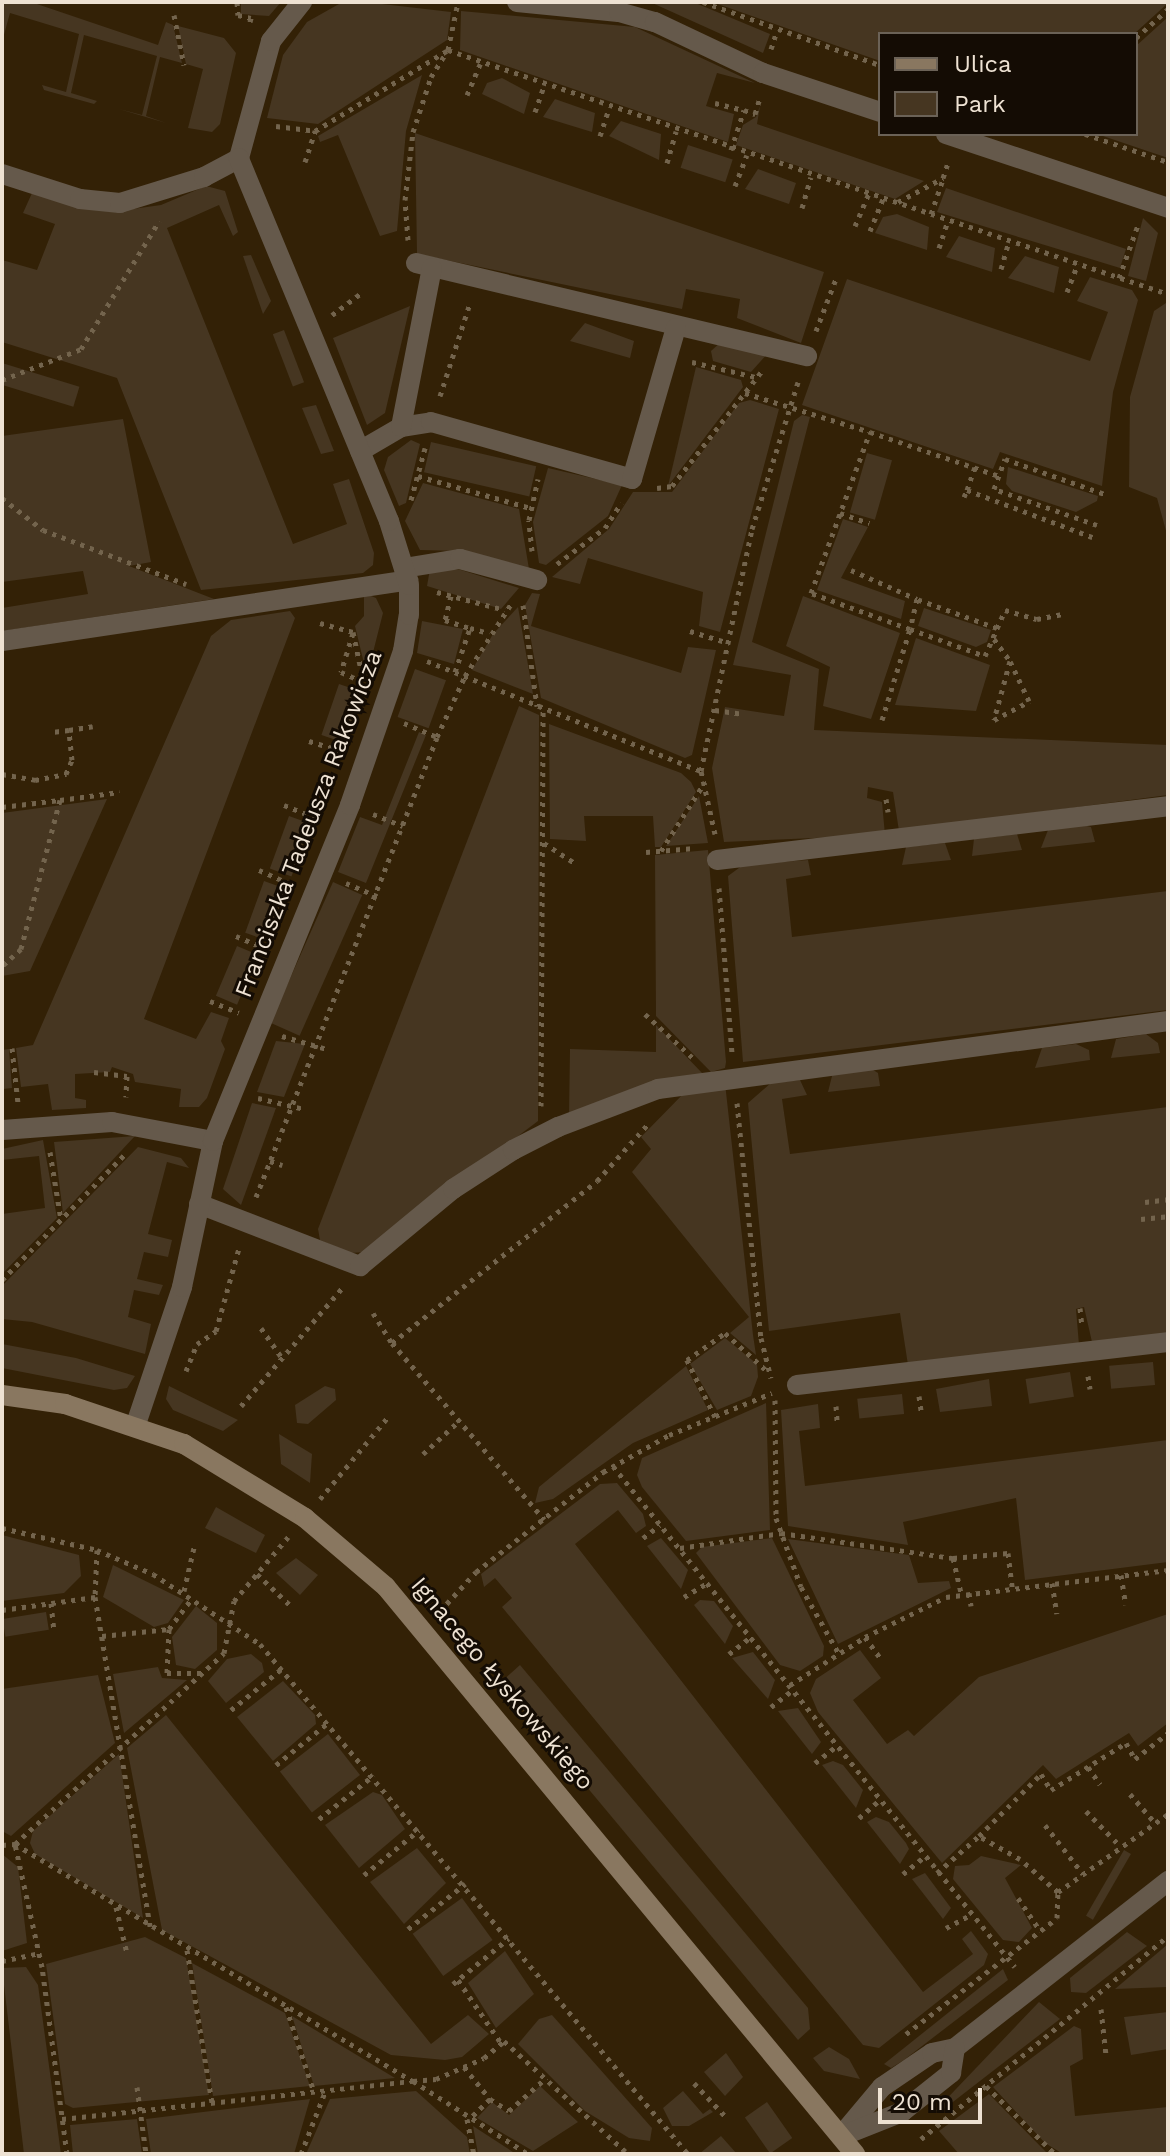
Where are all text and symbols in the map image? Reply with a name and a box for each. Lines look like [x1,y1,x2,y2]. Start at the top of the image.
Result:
legend [878,32,1138,136]
text: Ulica [954,50,1012,78]
text: Park [954,90,1006,118]
street label: Franciszka Tadeusza Rakowicza [229,645,389,1003]
street label: Ignacego Łyskowskiego [405,1572,599,1796]
scale bar [882,2072,986,2122]
text: 20 m [892,2088,952,2116]

